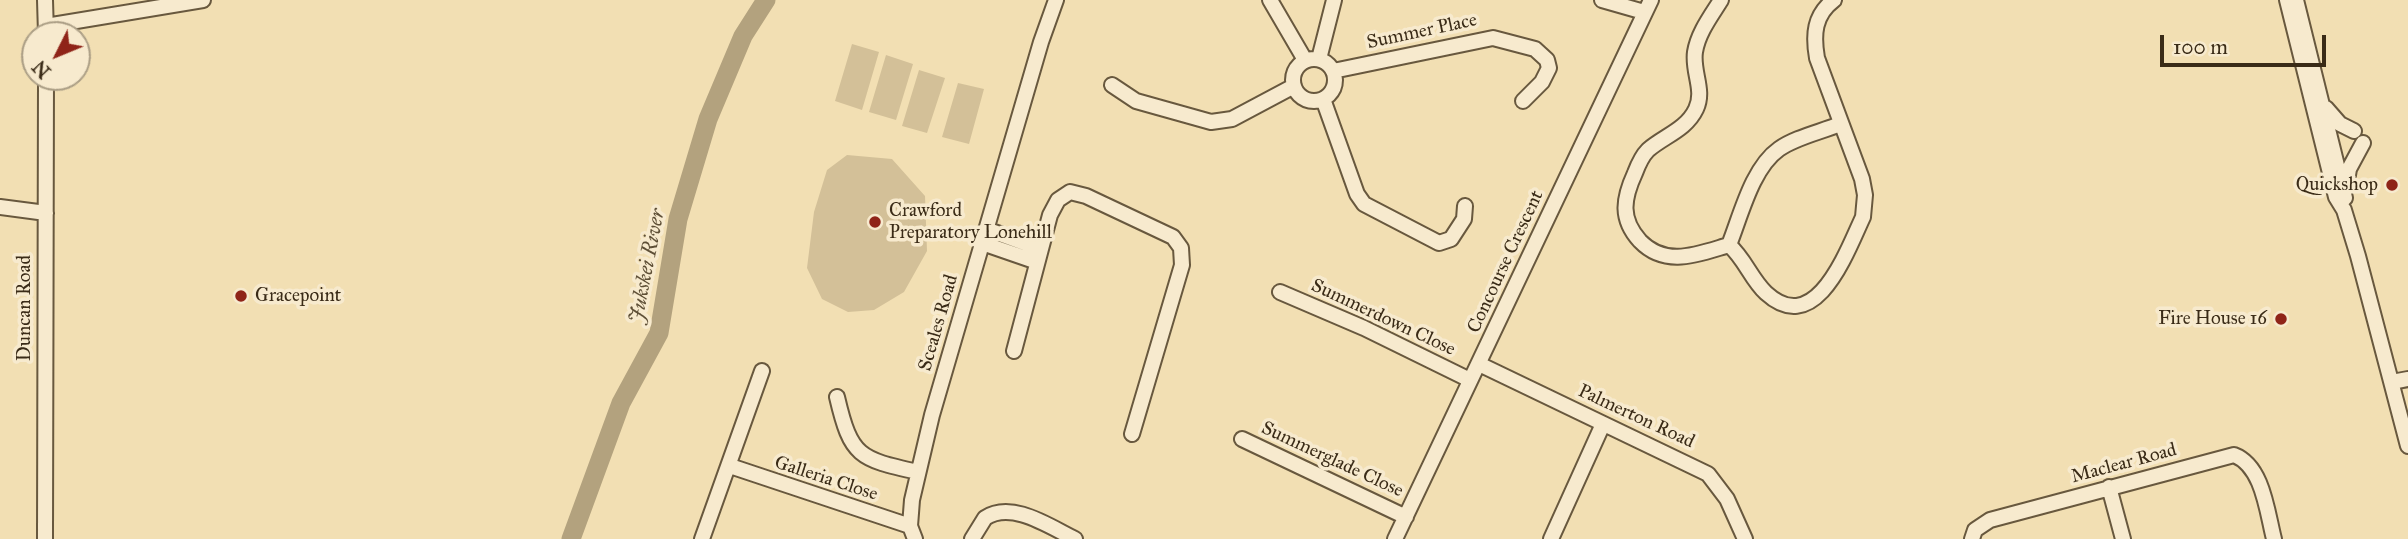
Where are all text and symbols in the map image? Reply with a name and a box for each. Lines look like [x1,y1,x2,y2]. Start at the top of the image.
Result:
street label: Summer Place [1365,9,1479,55]
north arrow [21,21,91,91]
scale bar [2163,21,2329,65]
text: 100 m [2173,34,2228,60]
text: N [28,56,56,83]
place label: Quickshop [2296,174,2378,196]
marker: Quickshop [2384,177,2400,193]
street label: Concourse Crescent [1463,187,1549,337]
place label: Crawford Preparatory Lonehill [889,200,1052,244]
water label: Jukskei River [625,207,671,325]
marker: Crawford Preparatory Lonehill [867,214,883,230]
street label: Duncan Road [14,255,36,361]
street label: Sceales Road [914,272,964,374]
street label: Summerdown Close [1307,275,1459,361]
place label: Gracepoint [255,285,341,307]
marker: Gracepoint [233,288,249,304]
place label: Fire House 16 [2158,308,2267,330]
marker: Fire House 16 [2273,311,2289,327]
street label: Palmerton Road [1574,380,1698,454]
street label: Summerglade Close [1257,417,1407,503]
street label: Maclear Road [2069,439,2179,489]
street label: Galleria Close [772,452,880,506]

